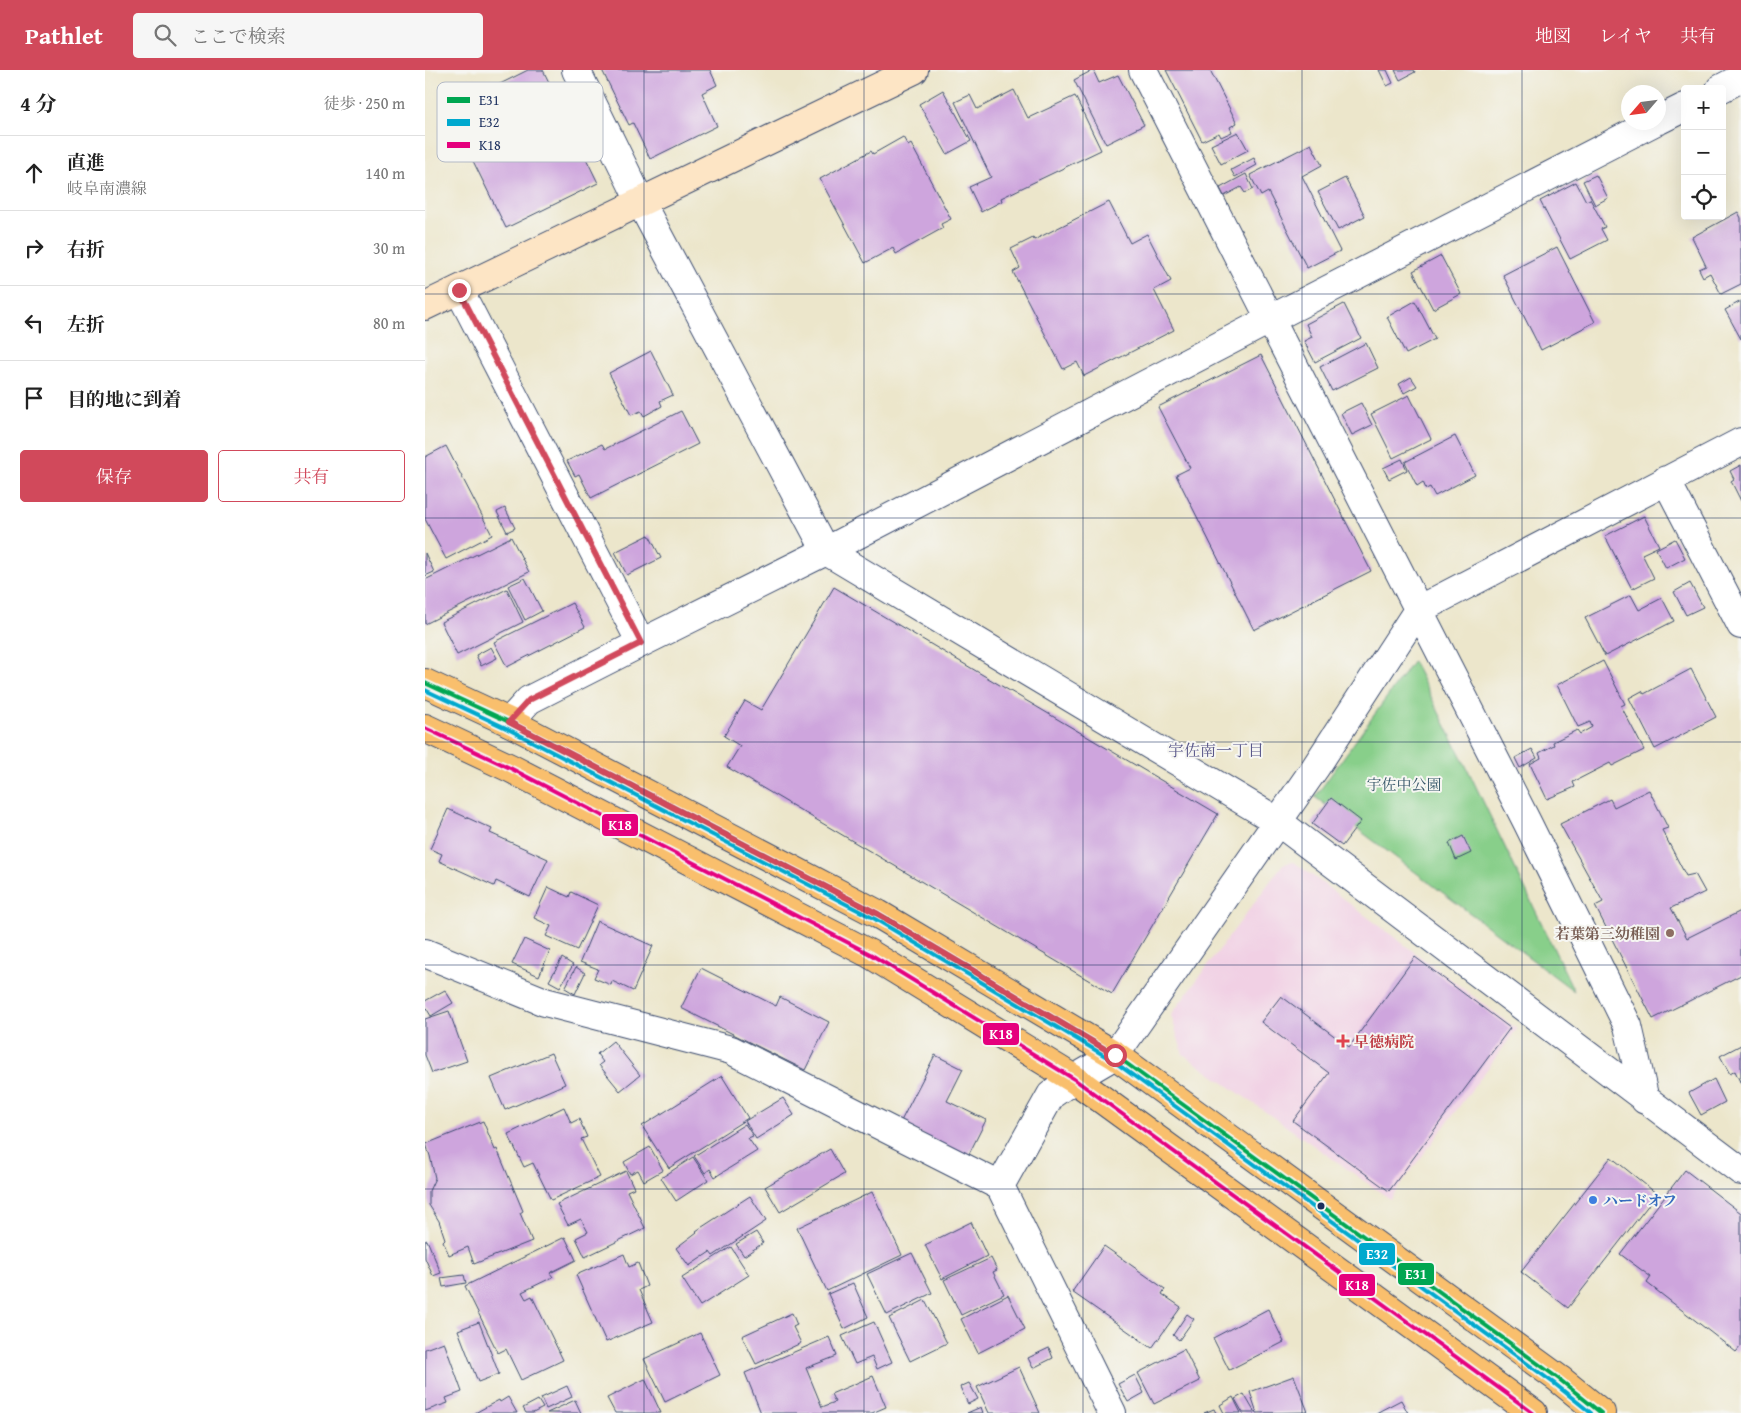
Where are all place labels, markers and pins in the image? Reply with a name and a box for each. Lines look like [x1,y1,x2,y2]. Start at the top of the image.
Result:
place label: 若葉第三幼稚園 [1555,923,1660,944]
marker: 若葉第三幼稚園 [1664,927,1676,939]
place label: 早徳病院 [1354,1031,1414,1052]
marker: 早徳病院 [1336,1034,1350,1048]
place label: ハードオフ [1603,1190,1677,1211]
marker: ハードオフ [1587,1194,1599,1206]
unlabelled marker [1316,1201,1326,1211]

